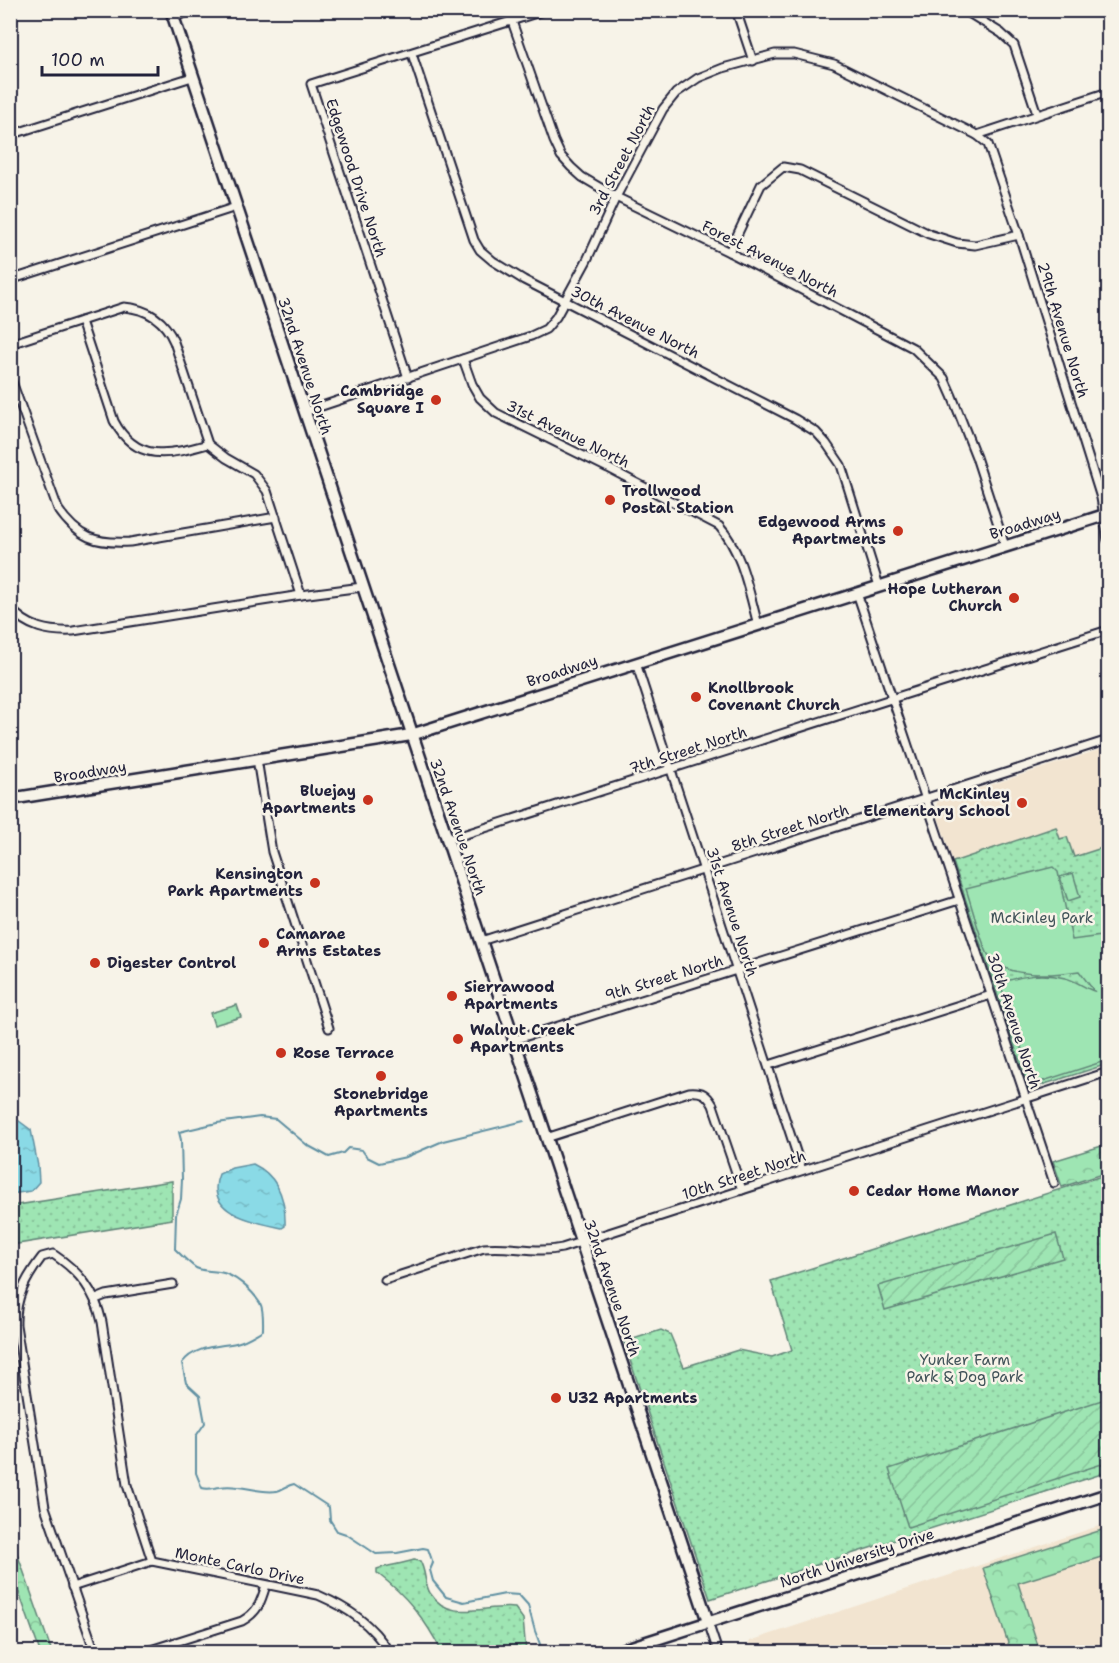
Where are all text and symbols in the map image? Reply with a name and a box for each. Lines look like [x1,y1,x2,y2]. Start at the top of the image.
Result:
scale bar [42,39,158,77]
text: 100 m [51,48,105,72]
street label: Edgewood Drive North [321,96,391,260]
street label: 3rd Street North [584,101,660,219]
street label: Forest Avenue North [698,216,842,302]
street label: 29th Avenue North [1033,260,1093,400]
street label: 30th Avenue North [567,281,703,363]
street label: 32nd Avenue North [273,295,337,437]
place label: Cambridge Square I [340,381,424,418]
marker: Cambridge Square I [429,393,443,407]
street label: 31st Avenue North [503,395,633,473]
place label: Trollwood Postal Station [622,481,734,518]
marker: Trollwood Postal Station [603,493,617,507]
street label: Broadway [987,504,1063,544]
place label: Edgewood Arms Apartments [758,512,886,549]
marker: Edgewood Arms Apartments [891,524,905,538]
place label: Hope Lutheran Church [887,579,1002,616]
marker: Hope Lutheran Church [1007,591,1021,605]
street label: Broadway [524,650,600,692]
place label: Knollbrook Covenant Church [708,678,840,715]
marker: Knollbrook Covenant Church [689,690,703,704]
street label: 7th Street North [627,722,749,778]
street label: Broadway [52,756,128,788]
street label: 32nd Avenue North [425,756,491,898]
place label: Bluejay Apartments [262,781,356,818]
place label: McKinley Elementary School [863,784,1010,821]
marker: Bluejay Apartments [361,793,375,807]
marker: McKinley Elementary School [1015,796,1029,810]
street label: 8th Street North [729,800,851,856]
street label: 31st Avenue North [702,845,762,979]
place label: Kensington Park Apartments [168,864,303,901]
marker: Kensington Park Apartments [308,876,322,890]
park label: McKinley Park [991,908,1093,928]
place label: Camarae Arms Estates [276,924,381,961]
marker: Camarae Arms Estates [257,936,271,950]
street label: 9th Street North [602,950,726,1006]
street label: 30th Avenue North [983,950,1045,1092]
place label: Digester Control [107,953,236,973]
marker: Digester Control [88,956,102,970]
place label: Sierrawood Apartments [464,977,558,1014]
marker: Sierrawood Apartments [445,989,459,1003]
place label: Walnut Creek Apartments [470,1020,575,1057]
marker: Walnut Creek Apartments [451,1032,465,1046]
place label: Rose Terrace [293,1043,394,1063]
marker: Rose Terrace [274,1046,288,1060]
marker: Stonebridge Apartments [374,1069,388,1083]
place label: Stonebridge Apartments [334,1084,429,1121]
street label: 10th Street North [680,1146,808,1204]
place label: Cedar Home Manor [866,1181,1019,1201]
marker: Cedar Home Manor [847,1184,861,1198]
street label: 32nd Avenue North [579,1217,645,1359]
park label: Yunker Farm Park & Dog Park [906,1350,1024,1387]
place label: U32 Apartments [568,1388,698,1408]
marker: U32 Apartments [549,1391,563,1405]
street label: North University Drive [777,1524,937,1592]
street label: Monte Carlo Drive [173,1542,307,1590]

